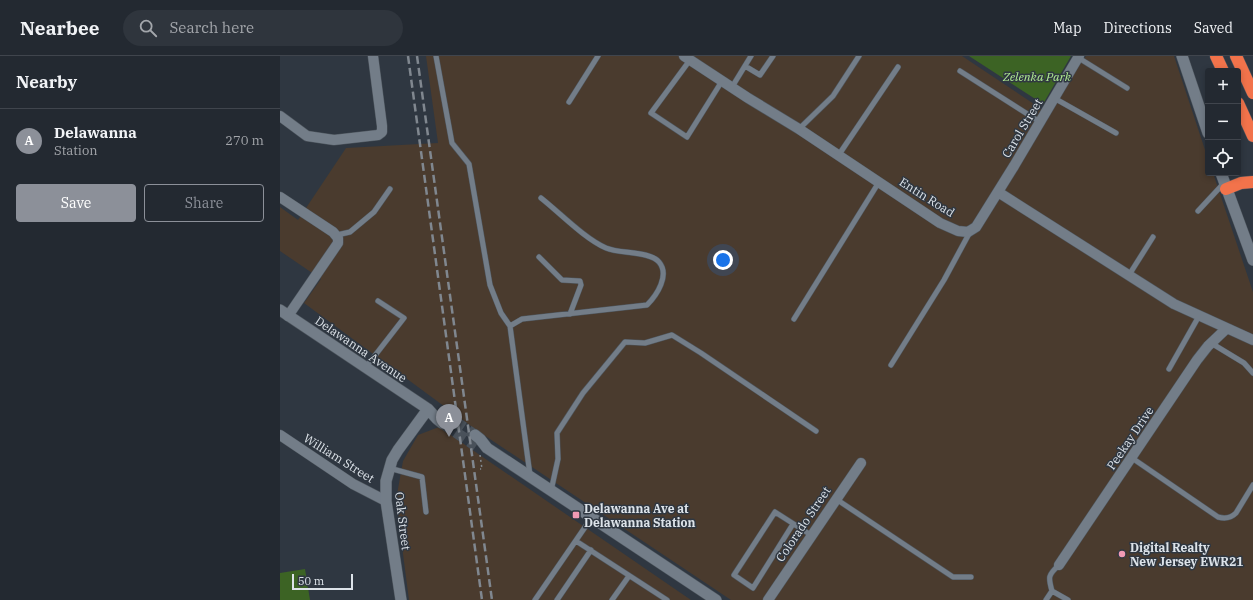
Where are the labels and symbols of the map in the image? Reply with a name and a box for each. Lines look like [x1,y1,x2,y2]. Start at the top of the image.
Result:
park label: Zelenka Park [1002,69,1072,84]
street label: Carol Street [998,96,1046,160]
street label: Entin Road [897,174,957,220]
your location [713,250,733,270]
street label: Delawanna Avenue [312,313,410,385]
pin: A [436,404,462,437]
street label: Peekay Drive [1103,404,1157,472]
street label: William Street [301,430,377,486]
street label: Colorado Street [772,484,834,564]
street label: Oak Street [392,491,414,551]
place label: Delawanna Ave at Delawanna Station [584,501,696,530]
marker: Delawanna Ave at Delawanna Station [571,510,581,520]
place label: Digital Realty New Jersey EWR21 [1130,540,1244,569]
marker: Digital Realty New Jersey EWR21 [1117,549,1127,559]
scale bar [292,572,353,591]

